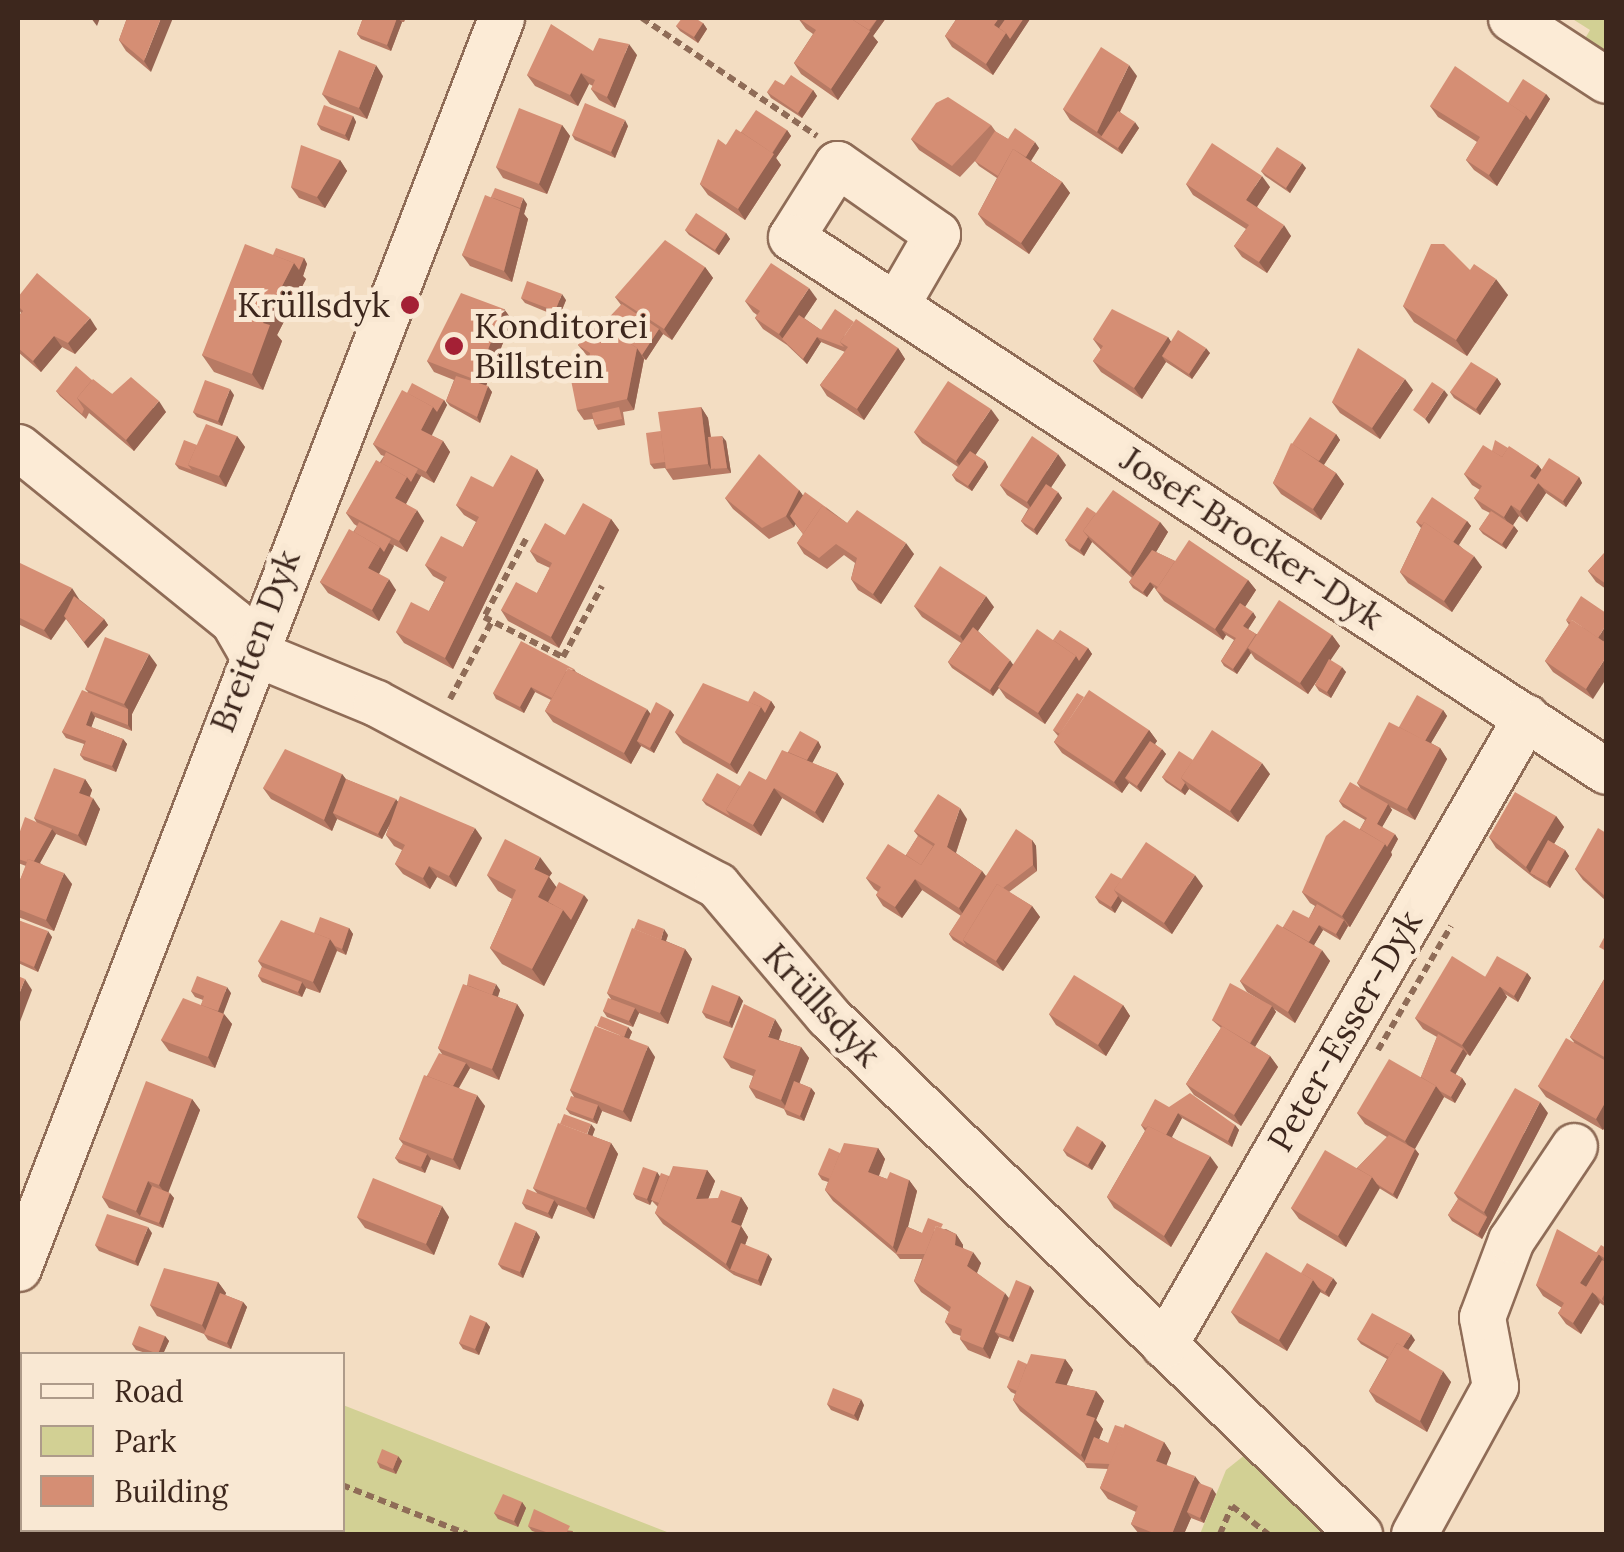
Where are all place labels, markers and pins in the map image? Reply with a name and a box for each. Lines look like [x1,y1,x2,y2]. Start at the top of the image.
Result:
place label: Krüllsdyk [237,284,390,326]
marker: Krüllsdyk [399,294,421,316]
place label: Konditorei Billstein [474,305,648,387]
marker: Konditorei Billstein [443,335,465,357]

